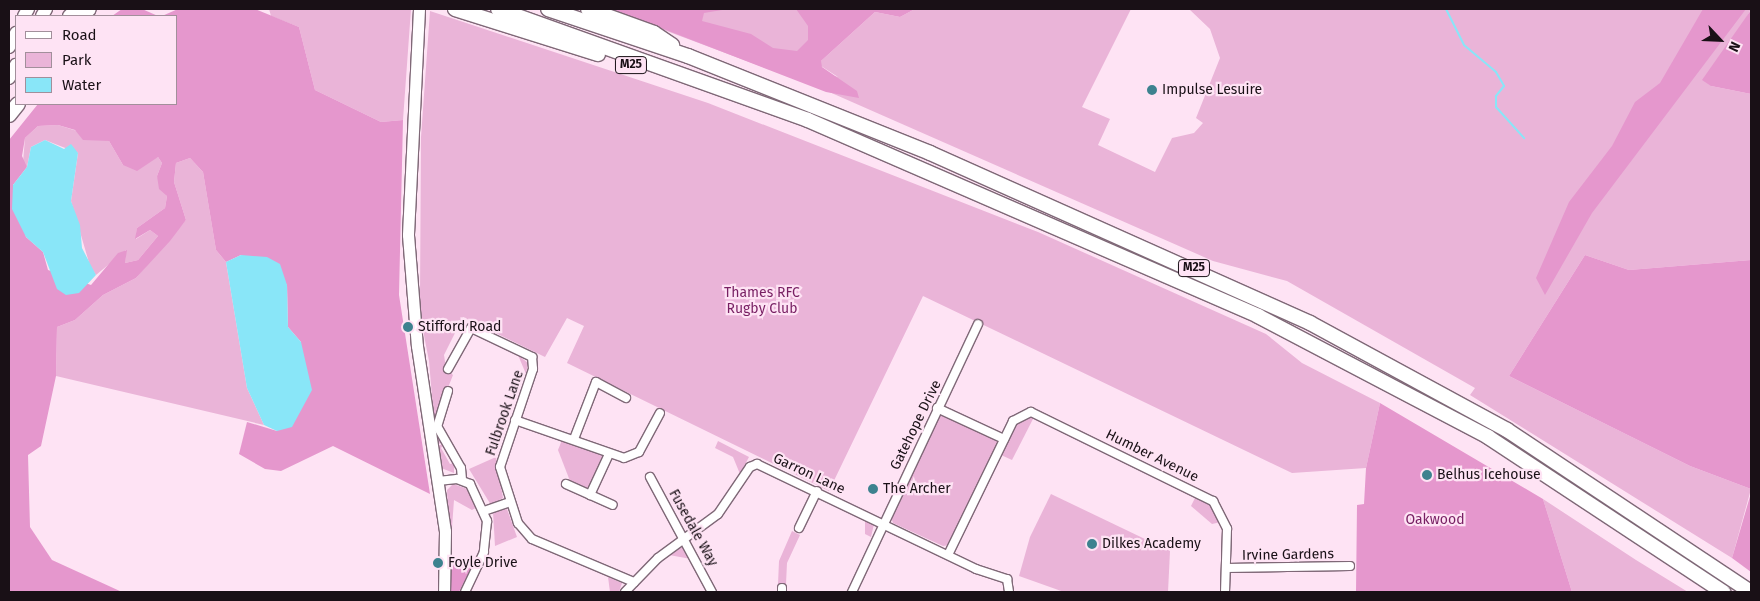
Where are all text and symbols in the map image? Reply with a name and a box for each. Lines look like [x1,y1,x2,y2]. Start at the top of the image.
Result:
legend [15,15,178,105]
north arrow [1695,15,1745,65]
text: Road [62,26,97,44]
text: N [1724,39,1744,54]
text: Park [62,51,92,69]
road number: M25 [615,56,647,74]
text: Water [62,76,101,94]
place label: Impulse Lesuire [1162,82,1262,98]
marker: Impulse Lesuire [1146,84,1158,96]
road number: M25 [1178,258,1210,278]
park label: Thames RFC Rugby Club [724,285,800,318]
place label: Stifford Road [418,319,501,335]
marker: Stifford Road [402,321,414,333]
street label: Fulbrook Lane [483,368,527,458]
street label: Gatehope Drive [887,377,945,473]
street label: Humber Avenue [1103,426,1201,486]
street label: Garron Lane [770,450,848,498]
place label: Belhus Icehouse [1437,467,1541,483]
marker: Belhus Icehouse [1421,469,1433,481]
place label: The Archer [883,481,951,497]
marker: The Archer [867,483,879,495]
street label: Fusedale Way [665,487,721,569]
park label: Oakwood [1405,512,1465,528]
place label: Dilkes Academy [1102,536,1201,552]
marker: Dilkes Academy [1086,538,1098,550]
street label: Irvine Gardens [1242,546,1334,564]
place label: Foyle Drive [448,555,518,571]
marker: Foyle Drive [432,557,444,569]

